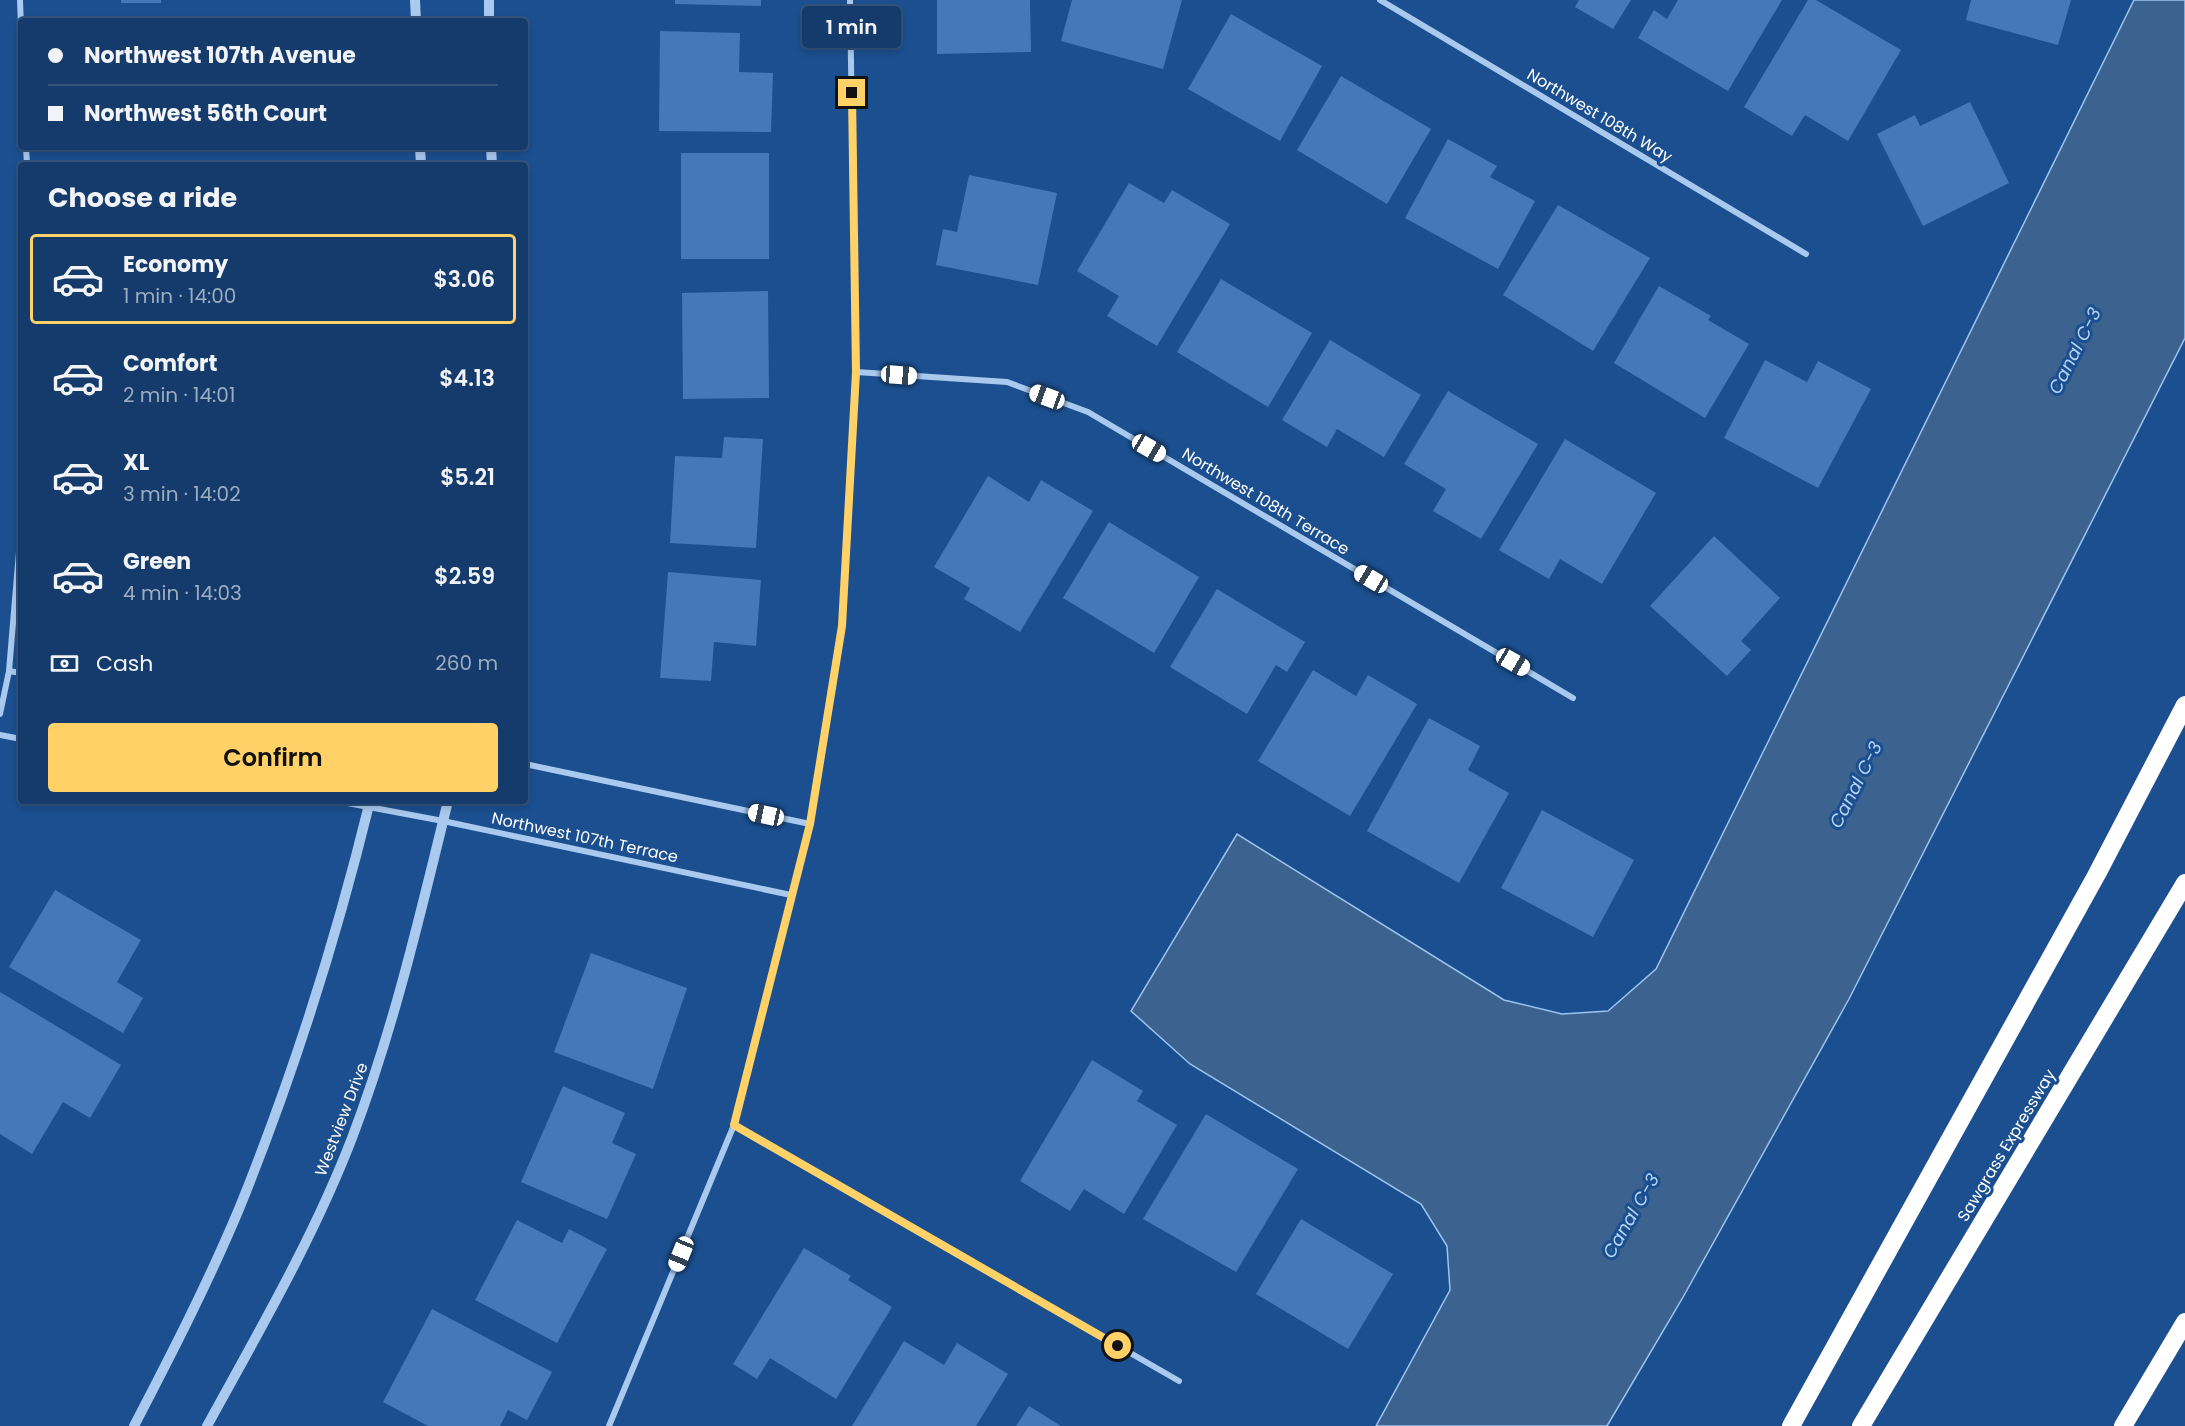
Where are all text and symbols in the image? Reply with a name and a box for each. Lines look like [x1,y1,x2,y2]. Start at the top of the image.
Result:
callout: 1 min [802,6,902,48]
text: 1 min [826,13,877,41]
text: Northwest 107th Avenue [84,40,356,71]
street label: Northwest 108th Way [1523,63,1677,168]
route end [838,79,865,106]
text: Northwest 56th Court [84,98,327,129]
text: Choose a ride [48,179,237,216]
text: Economy [123,249,228,280]
icon: car [51,252,105,306]
text: $3.06 [433,264,495,295]
text: 1 min · 14:00 [123,282,236,310]
water label: Canal C-3 [2042,303,2107,398]
text: Comfort [123,348,217,379]
icon: car [51,351,105,405]
text: $4.13 [439,363,495,394]
car [880,365,918,385]
text: 2 min · 14:01 [123,381,235,409]
car [1027,382,1067,412]
car [1129,431,1169,465]
street label: Northwest 108th Terrace [1178,442,1354,561]
text: XL [123,447,149,478]
icon: car [51,450,105,504]
text: $5.21 [440,462,495,493]
text: 3 min · 14:02 [123,480,241,508]
text: Green [123,546,191,577]
icon: car [51,549,105,603]
text: $2.59 [434,561,495,592]
car [1351,562,1391,596]
text: 4 min · 14:03 [123,579,242,607]
car [1493,645,1533,679]
icon: cash [48,647,81,680]
text: Cash [96,648,153,679]
text: 260 m [435,649,498,677]
button: Confirm [48,723,498,792]
water label: Canal C-3 [1823,737,1888,832]
car [747,802,785,828]
street label: Northwest 107th Terrace [489,806,680,869]
street label: Westview Drive [309,1059,374,1179]
street label: Sawgrass Expressway [1952,1065,2061,1226]
water label: Canal C-3 [1596,1168,1665,1263]
car [666,1234,696,1274]
route start [1104,1332,1131,1359]

